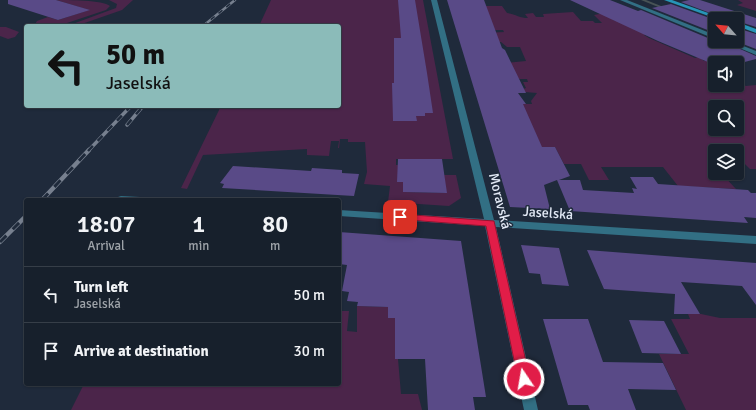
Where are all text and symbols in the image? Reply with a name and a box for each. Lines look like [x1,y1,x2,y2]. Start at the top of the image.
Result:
north arrow [708,12,744,48]
map controls [708,12,744,180]
text: 50 m [106,38,165,72]
icon: left [40,40,92,92]
button: sound [708,56,744,92]
text: Jaselská [106,72,171,94]
button: search [708,100,744,136]
button: layers [708,144,744,180]
street label: Moravská [485,171,515,231]
pin [383,200,417,234]
street label: Jaselská [522,203,574,223]
icon: arrive [389,206,411,228]
text: 18:07 [77,209,135,239]
text: 1 [192,209,205,239]
text: 80 [262,209,288,239]
text: Arrival [87,238,125,254]
text: min [188,238,209,254]
text: m [270,238,280,254]
text: Turn left [74,278,128,296]
icon: left [40,284,62,306]
text: 50 m [294,286,325,304]
text: Jaselská [74,296,121,312]
icon: arrive [40,340,62,362]
text: Arrive at destination [74,342,209,360]
text: 30 m [294,342,325,360]
position arrow [503,358,545,400]

